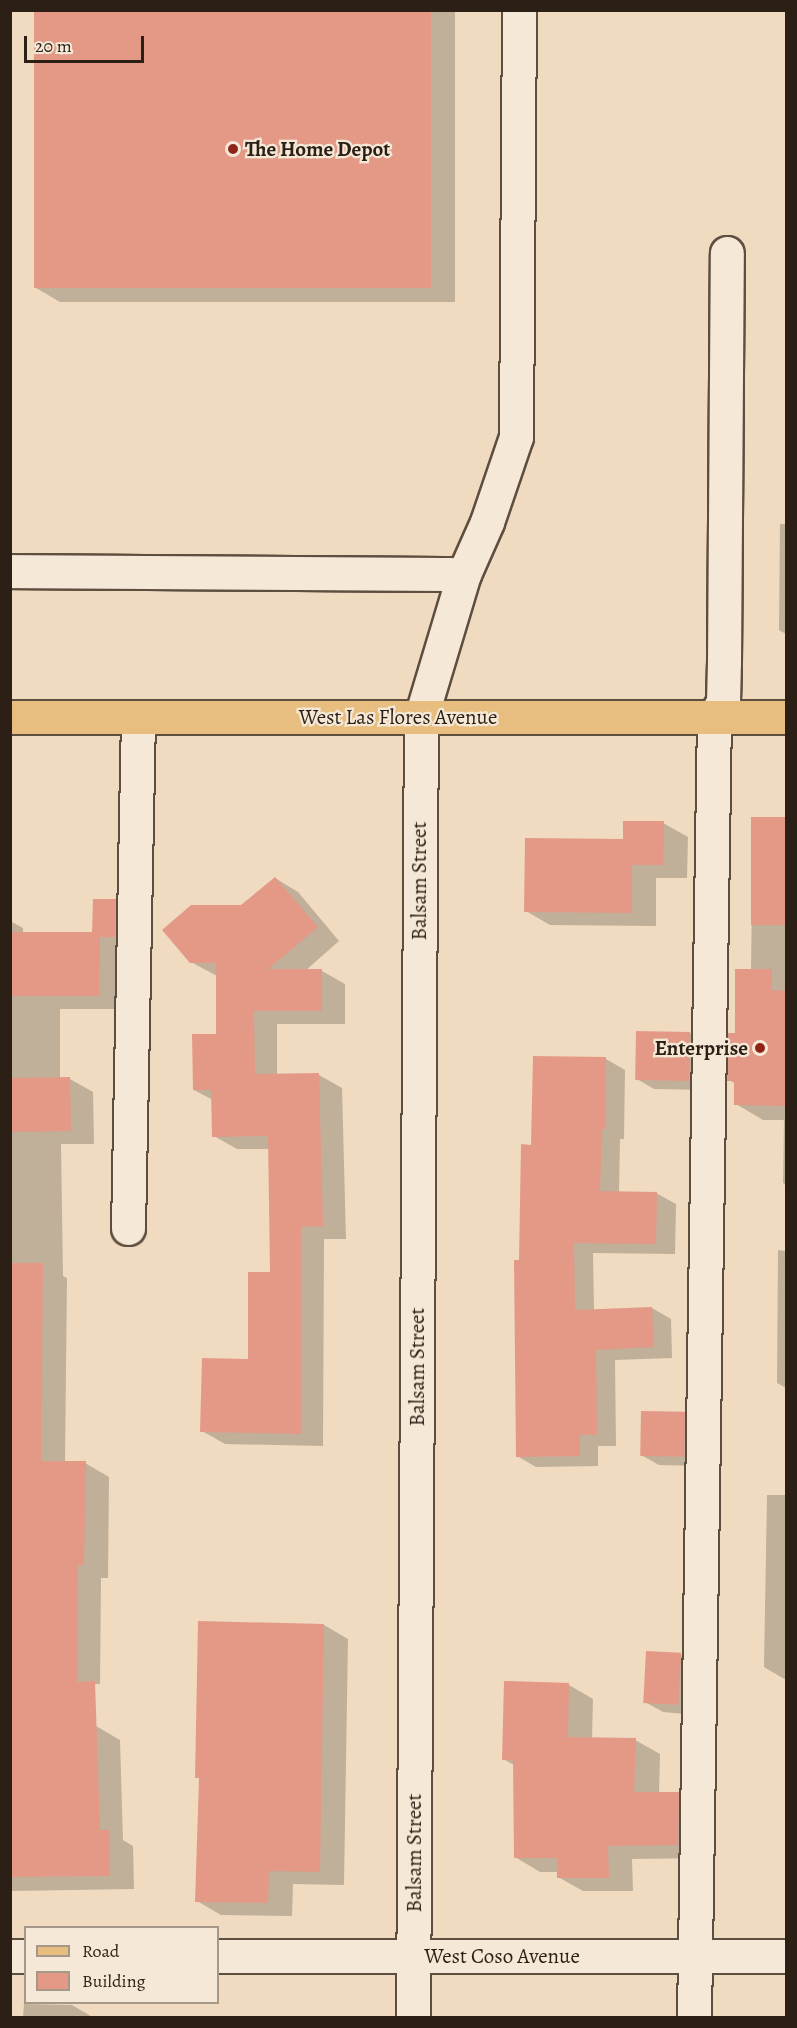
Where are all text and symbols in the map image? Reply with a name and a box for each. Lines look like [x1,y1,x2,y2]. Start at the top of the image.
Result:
scale bar [27,24,147,62]
text: 20 m [35,34,72,58]
place label: The Home Depot [245,136,390,162]
marker: The Home Depot [226,142,240,156]
street label: West Las Flores Avenue [299,704,497,730]
street label: Balsam Street [406,822,432,940]
place label: Enterprise [655,1035,748,1061]
marker: Enterprise [753,1041,767,1055]
street label: Balsam Street [404,1308,430,1426]
street label: Balsam Street [401,1794,427,1912]
legend [24,1926,219,2004]
text: Road [82,1939,119,1963]
street label: West Coso Avenue [424,1943,580,1969]
text: Building [82,1969,146,1993]

